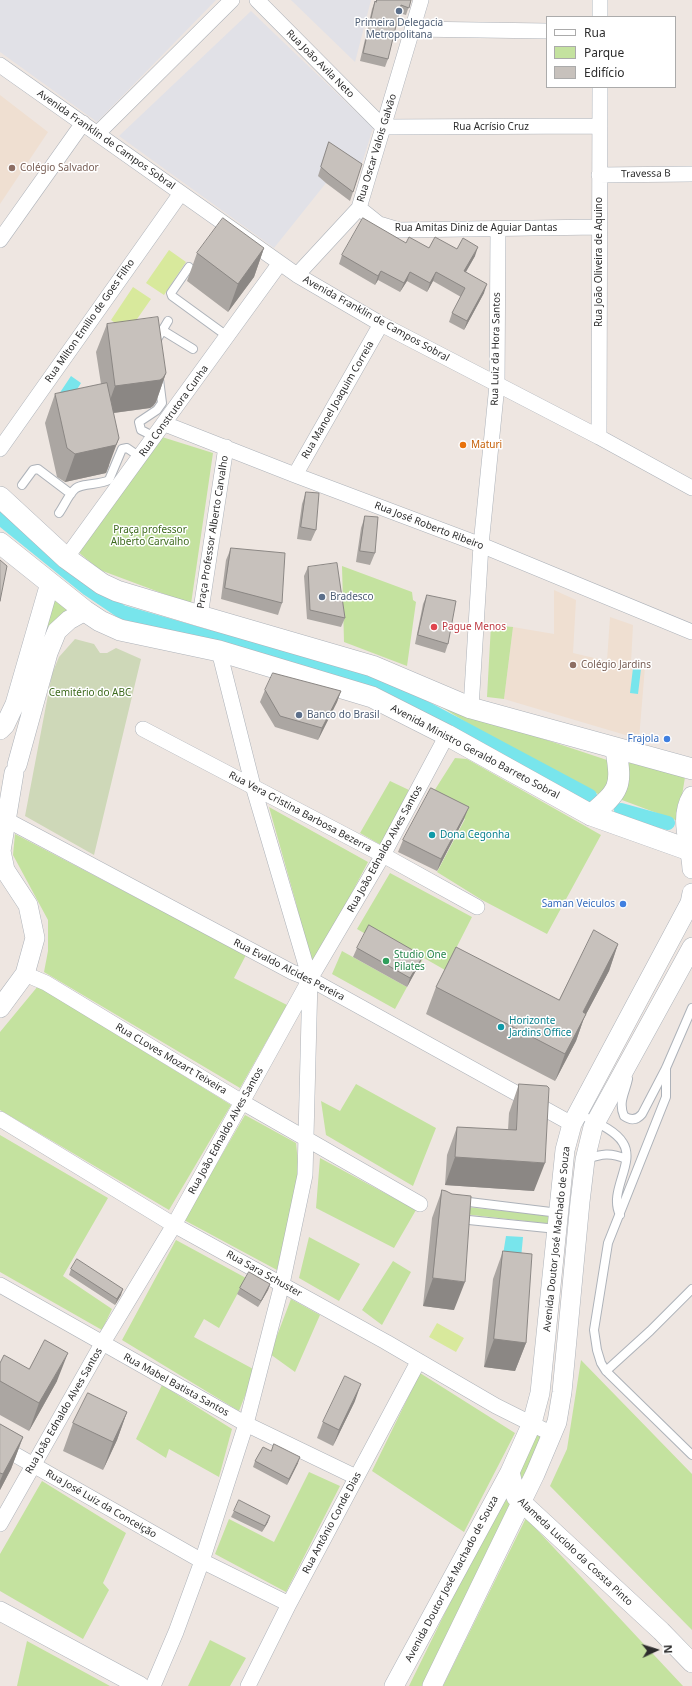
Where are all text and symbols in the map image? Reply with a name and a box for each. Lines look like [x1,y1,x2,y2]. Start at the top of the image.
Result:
marker: Primeira Delegacia Metropolitana [394,6,404,16]
legend [546,16,676,88]
place label: Primeira Delegacia Metropolitana [355,17,443,40]
text: Rua [584,24,606,41]
street label: Rua João Avila Neto [283,27,357,101]
text: Parque [584,44,624,61]
text: Edifício [584,64,625,81]
street label: Avenida Franklin de Campos Sobral [35,88,177,192]
street label: Rua Oscar Valois Galvão [355,92,399,204]
street label: Rua Acrísio Cruz [453,121,529,133]
place label: Colégio Salvador [20,162,99,174]
marker: Colégio Salvador [7,163,17,173]
street label: Travessa B [621,168,671,180]
street label: Rua João Oliveira de Aquino [593,197,605,327]
street label: Rua Amitas Diniz de Aguiar Dantas [395,222,557,234]
street label: Rua Milton Emilio de Goes Filho [43,257,137,385]
street label: Avenida Franklin de Campos Sobral [301,274,451,364]
street label: Rua Luiz da Hora Santos [489,292,503,406]
street label: Rua Manoel Joaquim Correia [299,339,377,461]
street label: Rua Construtora Cunha [137,363,211,459]
place label: Maturi [471,439,502,451]
marker: Maturi [458,440,468,450]
street label: Praça Professor Alberto Carvalho [195,455,231,609]
street label: Rua José Roberto Ribeiro [373,500,485,552]
park label: Praça professor Alberto Carvalho [111,524,189,548]
place label: Bradesco [330,591,373,603]
marker: Bradesco [317,592,327,602]
place label: Pague Menos [442,621,506,633]
marker: Pague Menos [429,622,439,632]
place label: Colégio Jardins [581,659,651,671]
marker: Colégio Jardins [568,660,578,670]
park label: Cemitério do ABC [49,687,131,699]
street label: Avenida Ministro Geraldo Barreto Sobral [389,702,561,802]
place label: Banco do Brasil [307,709,380,721]
marker: Banco do Brasil [294,710,304,720]
place label: Frajola [627,733,659,745]
marker: Frajola [662,734,672,744]
street label: Rua Vera Cristina Barbosa Bezerra [227,769,373,855]
street label: Rua João Ednaldo Alves Santos [345,783,425,915]
place label: Dona Cegonha [440,829,510,841]
marker: Dona Cegonha [427,830,437,840]
place label: Saman Veiculos [542,898,615,910]
marker: Saman Veiculos [618,899,628,909]
street label: Rua Evaldo Alcides Pereira [231,937,347,1003]
place label: Studio One Pilates [394,949,446,972]
marker: Studio One Pilates [381,956,391,966]
place label: Horizonte Jardins Office [509,1015,571,1038]
street label: Rua CLoves Mozart Teixeira [113,1021,229,1097]
marker: Horizonte Jardins Office [496,1022,506,1032]
street label: Rua João Ednaldo Alves Santos [186,1065,266,1197]
street label: Avenida Doutor José Machado de Souza [541,1146,573,1332]
street label: Rua Sara Schuster [224,1248,304,1300]
street label: Rua João Ednaldo Alves Santos [23,1346,105,1476]
street label: Rua Mabel Batista Santos [121,1351,231,1419]
street label: Rua José Luiz da Conceição [43,1467,159,1541]
street label: Rua Antônio Conde Dias [300,1470,364,1576]
street label: Avenida Doutor José Machado de Souza [403,1494,501,1664]
street label: Alameda Luciolo da Cossta Pinto [515,1496,635,1608]
north arrow [636,1630,676,1670]
text: N [661,1644,676,1654]

